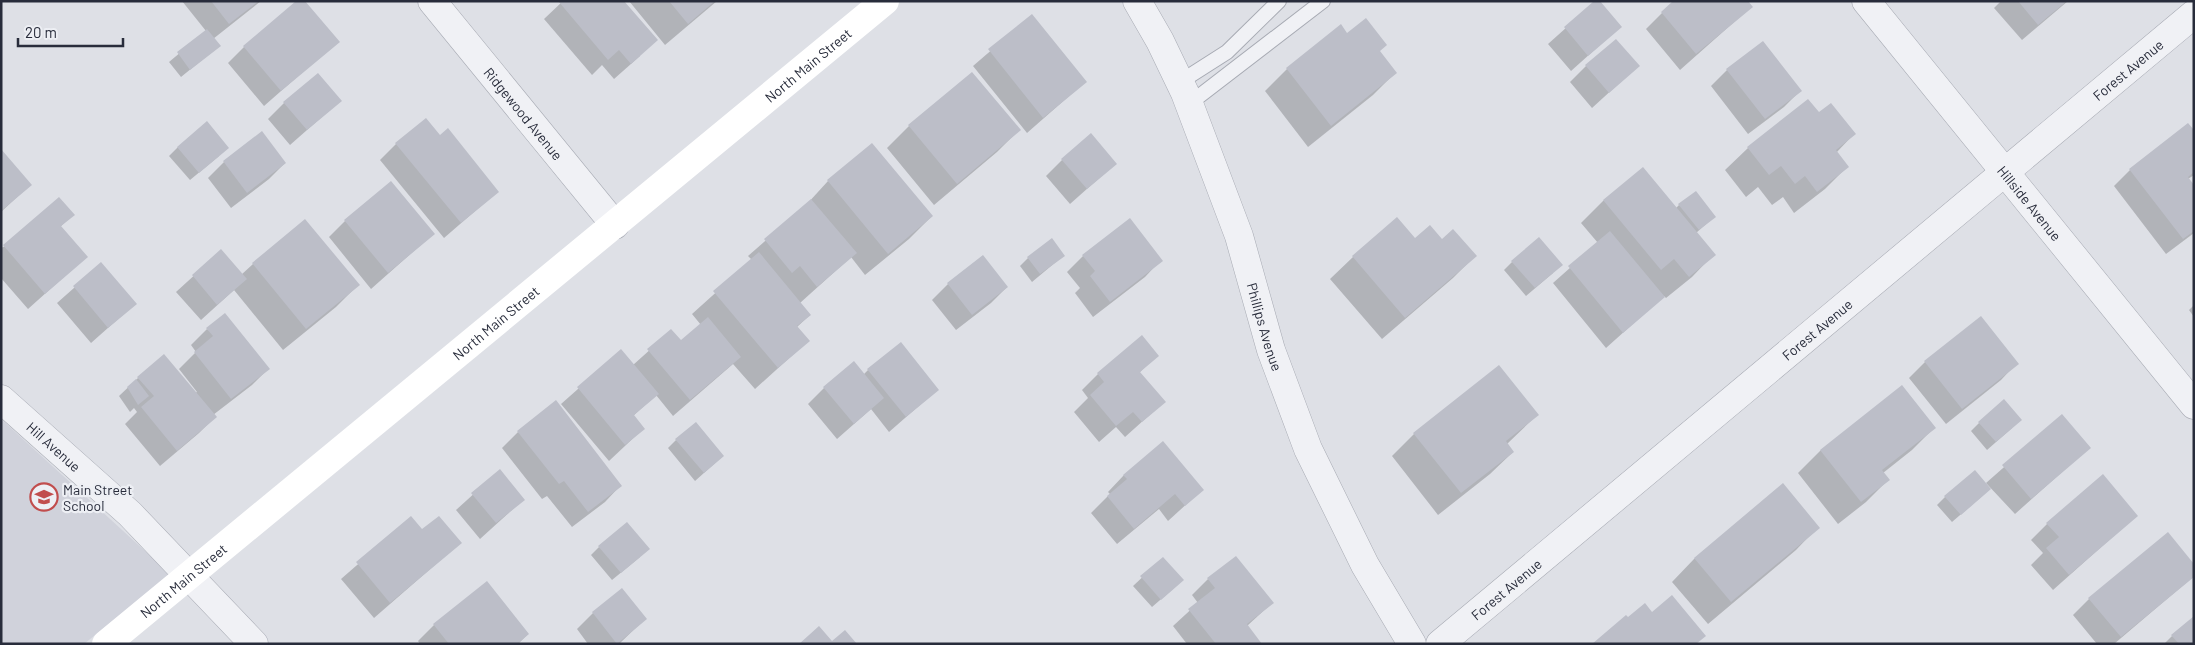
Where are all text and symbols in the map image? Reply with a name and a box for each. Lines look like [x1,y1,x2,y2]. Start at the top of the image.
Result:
scale bar [18,15,122,47]
text: 20 m [25,23,57,41]
street label: North Main Street [761,24,855,105]
street label: Forest Avenue [2089,35,2166,104]
street label: Ridgewood Avenue [481,63,567,163]
street label: Hillside Avenue [1994,162,2065,244]
street label: Phillips Avenue [1244,281,1287,373]
street label: North Main Street [449,282,542,363]
street label: Forest Avenue [1778,295,1855,363]
street label: Hill Avenue [24,418,84,475]
place label: Main Street School [63,481,132,514]
school or university icon: Main Street School [29,482,59,512]
street label: North Main Street [136,540,230,621]
street label: Forest Avenue [1467,555,1545,623]

